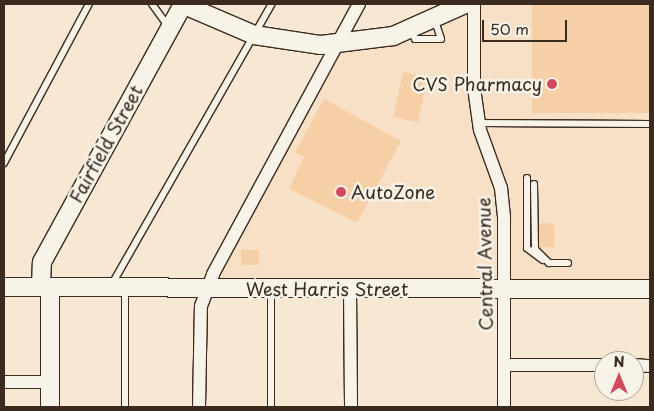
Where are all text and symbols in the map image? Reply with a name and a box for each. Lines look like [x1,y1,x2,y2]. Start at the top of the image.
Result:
scale bar [484,10,569,42]
text: 50 m [490,17,529,40]
place label: CVS Pharmacy [409,73,542,95]
marker: CVS Pharmacy [546,78,558,90]
street label: Fairfield Street [65,82,147,206]
place label: AutoZone [351,181,435,203]
marker: AutoZone [335,186,347,198]
street label: Central Avenue [473,197,497,331]
street label: West Harris Street [246,278,408,300]
north arrow [594,351,644,401]
text: N [613,351,625,372]

